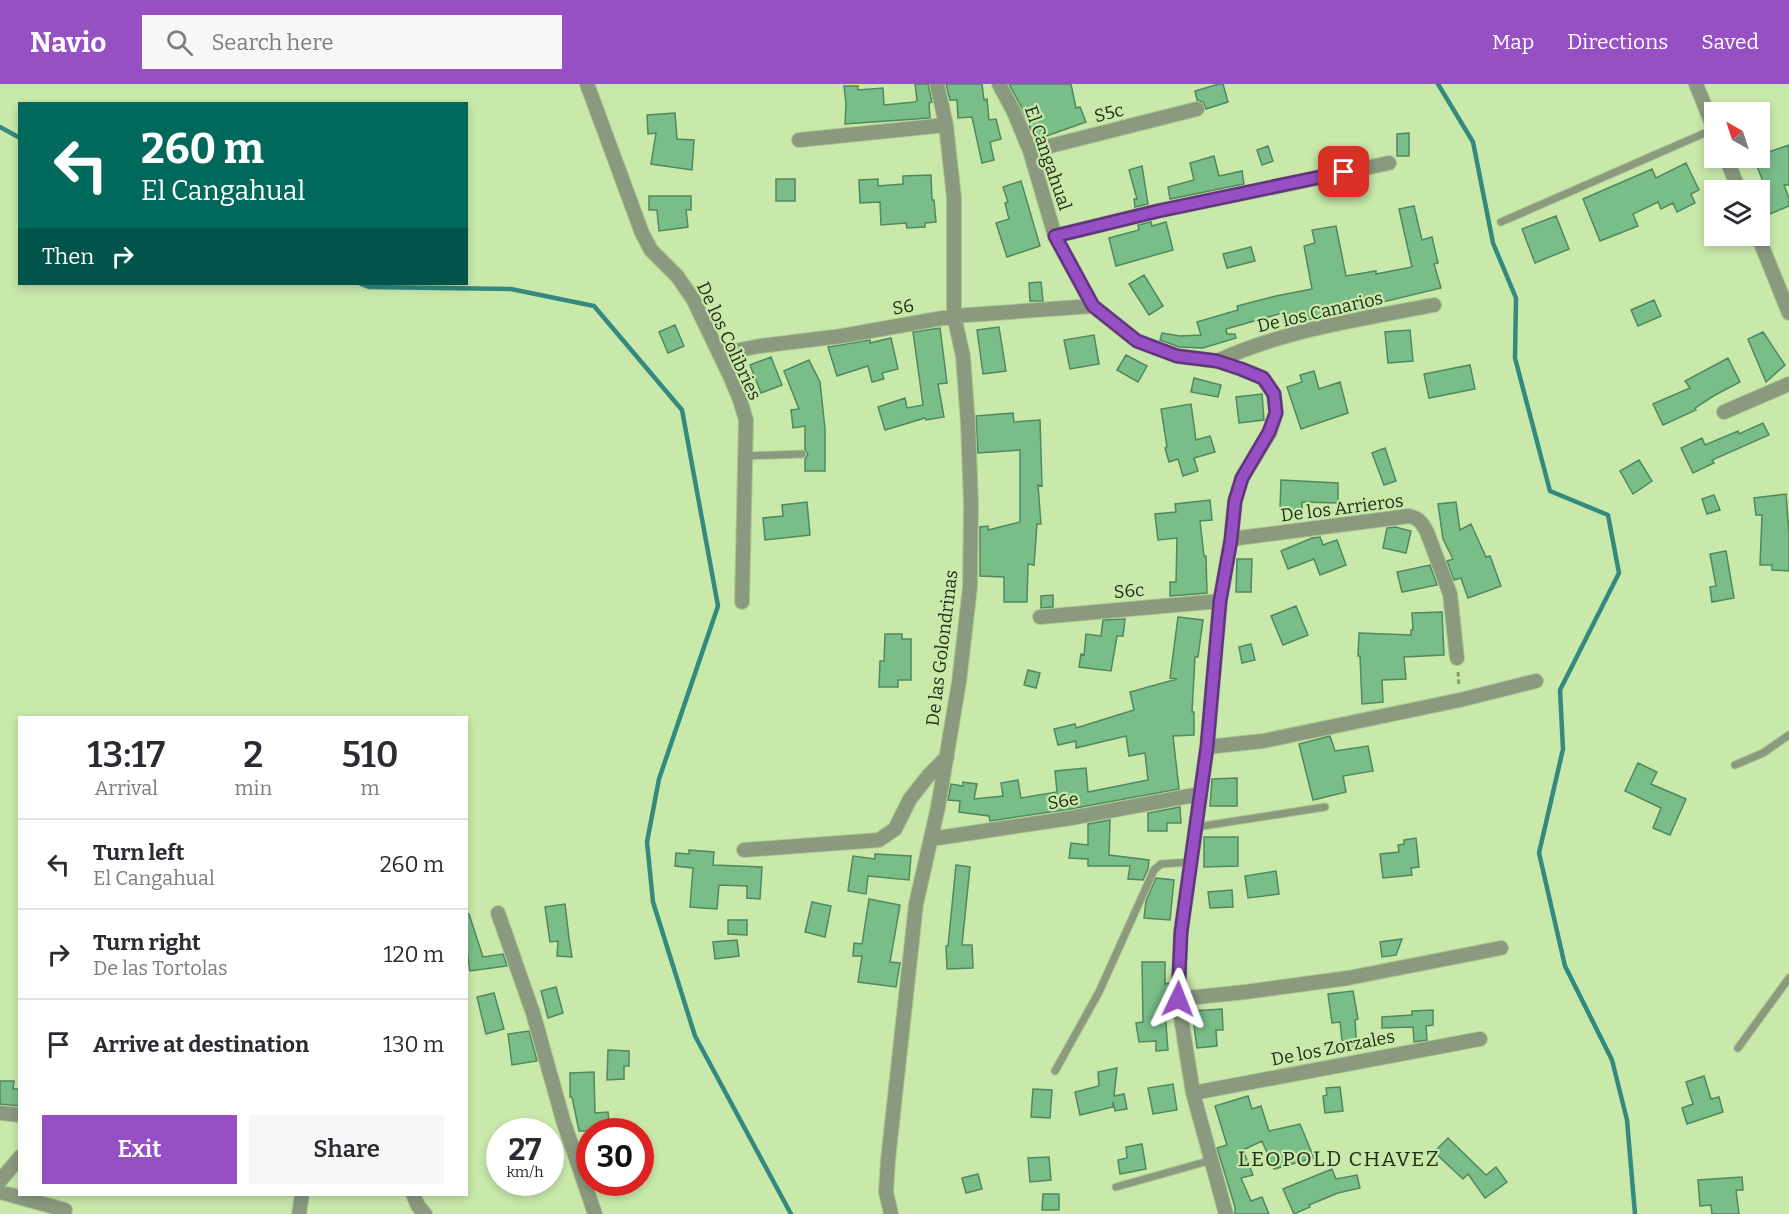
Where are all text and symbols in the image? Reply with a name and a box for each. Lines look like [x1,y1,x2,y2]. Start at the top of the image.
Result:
search box [142,15,562,69]
text: Navio [30,26,106,59]
icon: search [163,26,196,59]
text: Search here [211,29,334,56]
text: Map [1492,29,1534,55]
text: Directions [1567,29,1668,55]
text: Saved [1701,29,1759,55]
street label: S5c [1092,99,1126,127]
north arrow [1704,102,1770,168]
map controls [1704,102,1770,246]
street label: El Cangahual [1020,103,1076,213]
text: 260 m [141,124,264,174]
icon: left [42,126,120,204]
pin [1318,146,1369,197]
icon: arrive [1327,155,1360,188]
text: El Cangahual [141,175,305,207]
button: layers [1704,180,1770,246]
icon: right [106,240,139,273]
text: Then [42,243,94,270]
street label: De los Colibries [692,278,766,404]
street label: De los Canarios [1255,287,1385,337]
street label: S6 [891,294,915,320]
street label: De los Arrieros [1279,490,1405,526]
street label: De las Golondrinas [921,569,963,727]
street label: S6c [1113,579,1145,603]
text: 13:17 [87,733,165,777]
text: 2 [243,733,263,777]
text: 510 [341,733,399,777]
text: Arrival [95,776,158,800]
text: min [234,776,272,800]
text: m [361,776,380,800]
street label: S6e [1046,787,1080,815]
text: Turn left [93,839,185,866]
icon: left [42,848,75,881]
text: 260 m [380,851,444,878]
text: El Cangahual [93,866,215,890]
text: Turn right [93,929,201,956]
icon: right [42,938,75,971]
text: 120 m [384,941,444,968]
text: De las Tortolas [93,956,228,980]
position arrow [1146,967,1210,1031]
street label: De los Zorzales [1269,1025,1397,1071]
icon: arrive [42,1028,75,1061]
text: Arrive at destination [93,1031,309,1058]
text: 130 m [383,1031,444,1058]
button: Exit [42,1115,237,1184]
button: Share [249,1115,444,1184]
speed limit sign: 30 [576,1118,654,1196]
text: 27 [509,1132,541,1168]
district label: LEOPOLD CHAVEZ [1238,1146,1440,1172]
text: km/h [506,1163,544,1181]

